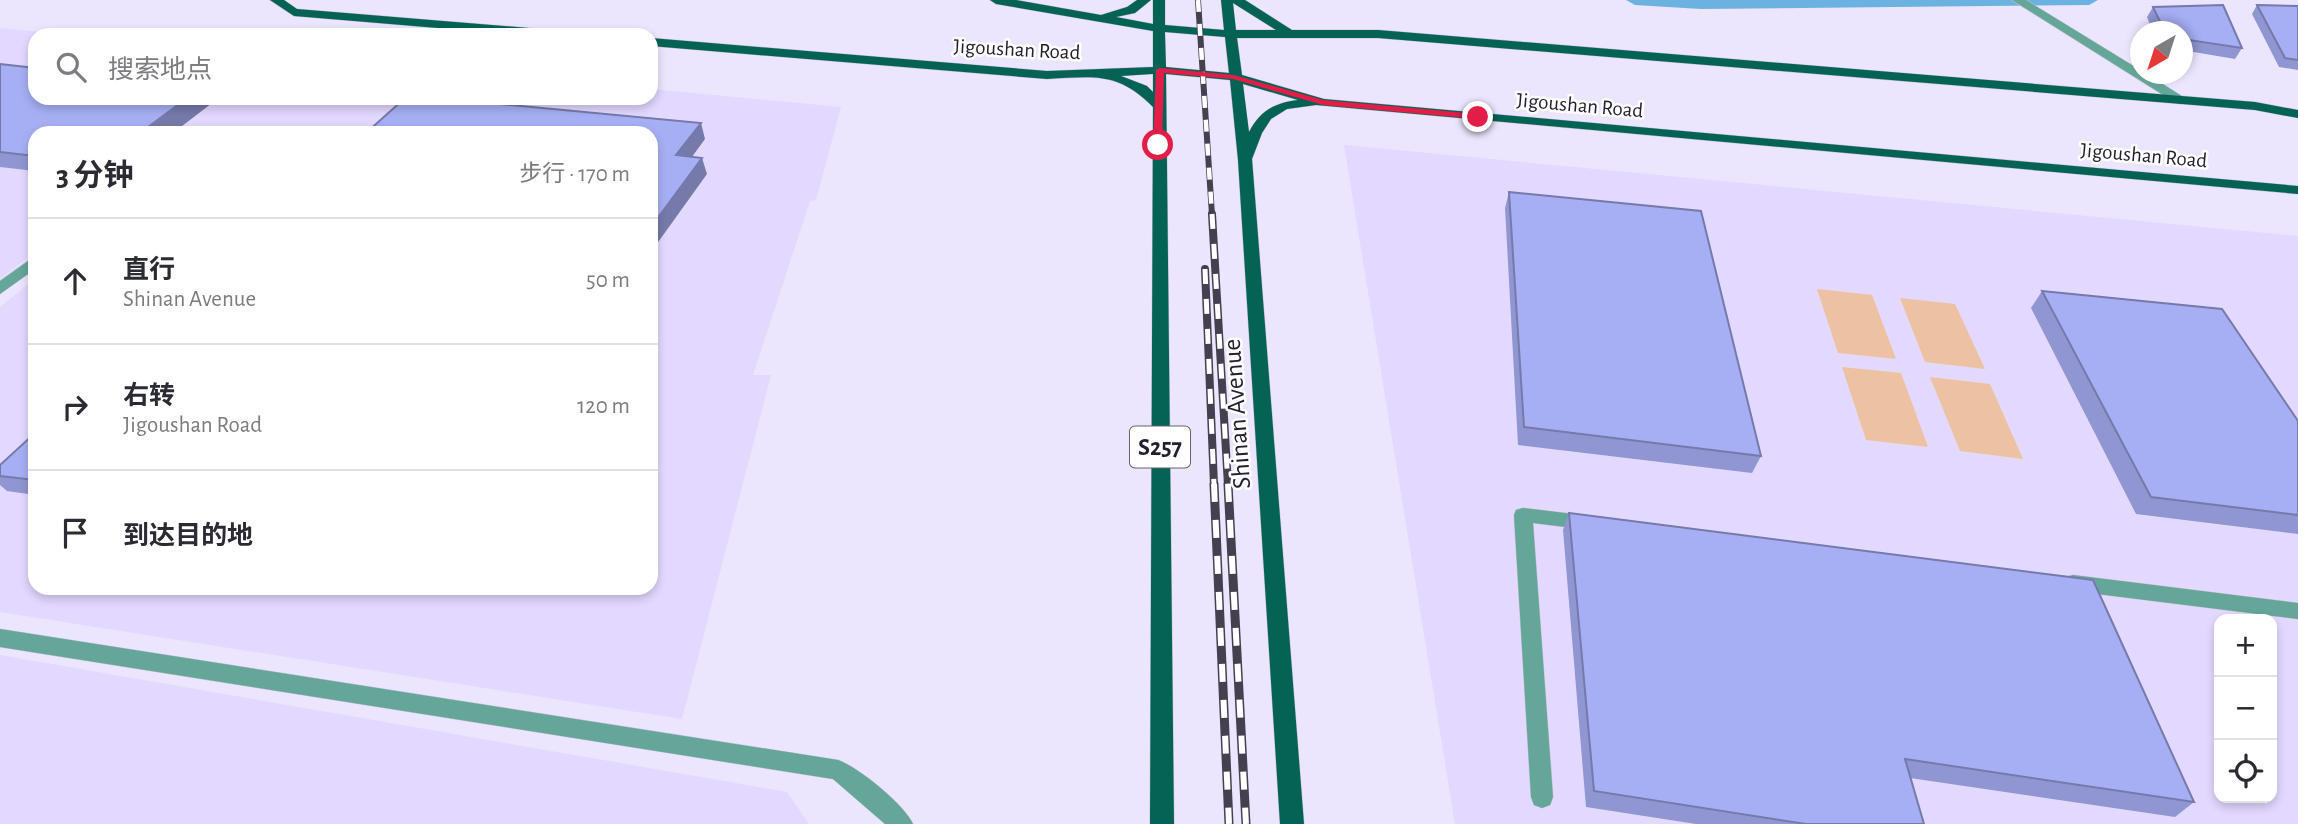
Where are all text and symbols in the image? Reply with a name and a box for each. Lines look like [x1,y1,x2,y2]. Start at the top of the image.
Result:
north arrow [2130,21,2193,84]
search box [28,28,658,105]
street label: Jigoushan Road [953,36,1081,63]
icon: search [52,48,90,86]
text: 搜索地点 [108,57,212,83]
street label: Jigoushan Road [1516,89,1644,122]
route end [1462,101,1493,132]
route start [1142,129,1173,160]
street label: Jigoushan Road [2080,139,2208,172]
text: 3 分钟 [56,161,133,191]
text: 步行 · 170 m [519,163,630,186]
text: 直行 [123,257,175,283]
icon: ahead [56,262,94,300]
text: 50 m [586,269,630,292]
text: Shinan Avenue [123,288,256,311]
street label: Shinan Avenue [1219,338,1255,490]
text: 右转 [123,383,175,409]
icon: right [56,388,94,426]
text: 120 m [577,395,630,418]
text: Jigoushan Road [123,414,262,437]
road number: S257 [1130,426,1190,467]
icon: arrive [56,514,94,552]
text: 到达目的地 [123,523,253,549]
map controls [2214,614,2277,803]
button: + [2214,614,2277,677]
button: − [2214,677,2277,740]
button: locate [2214,740,2277,803]

